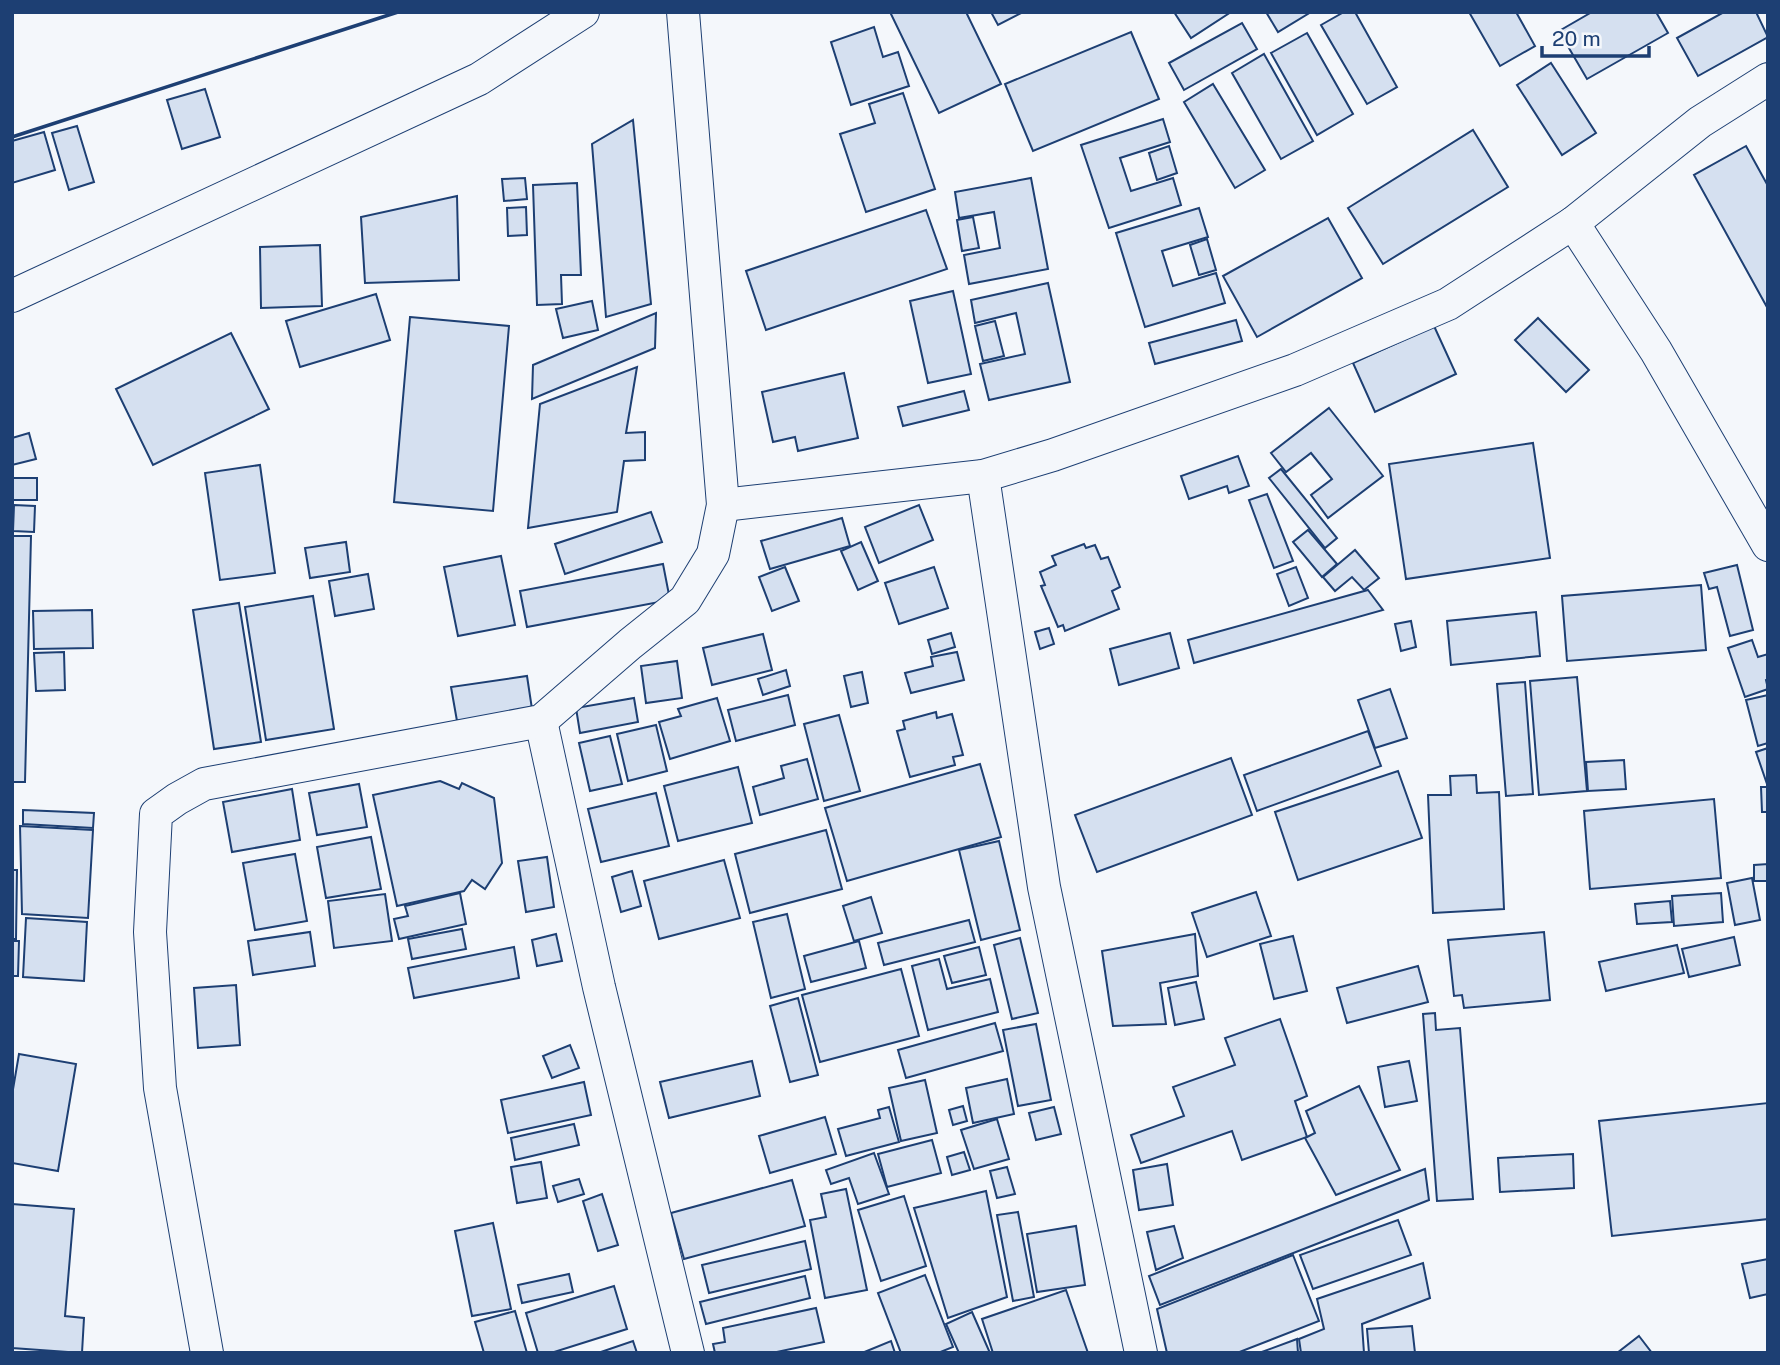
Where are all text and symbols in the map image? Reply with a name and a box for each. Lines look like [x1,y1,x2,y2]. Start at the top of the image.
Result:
scale bar [1542,14,1649,58]
text: 20 m [1552,26,1601,51]

